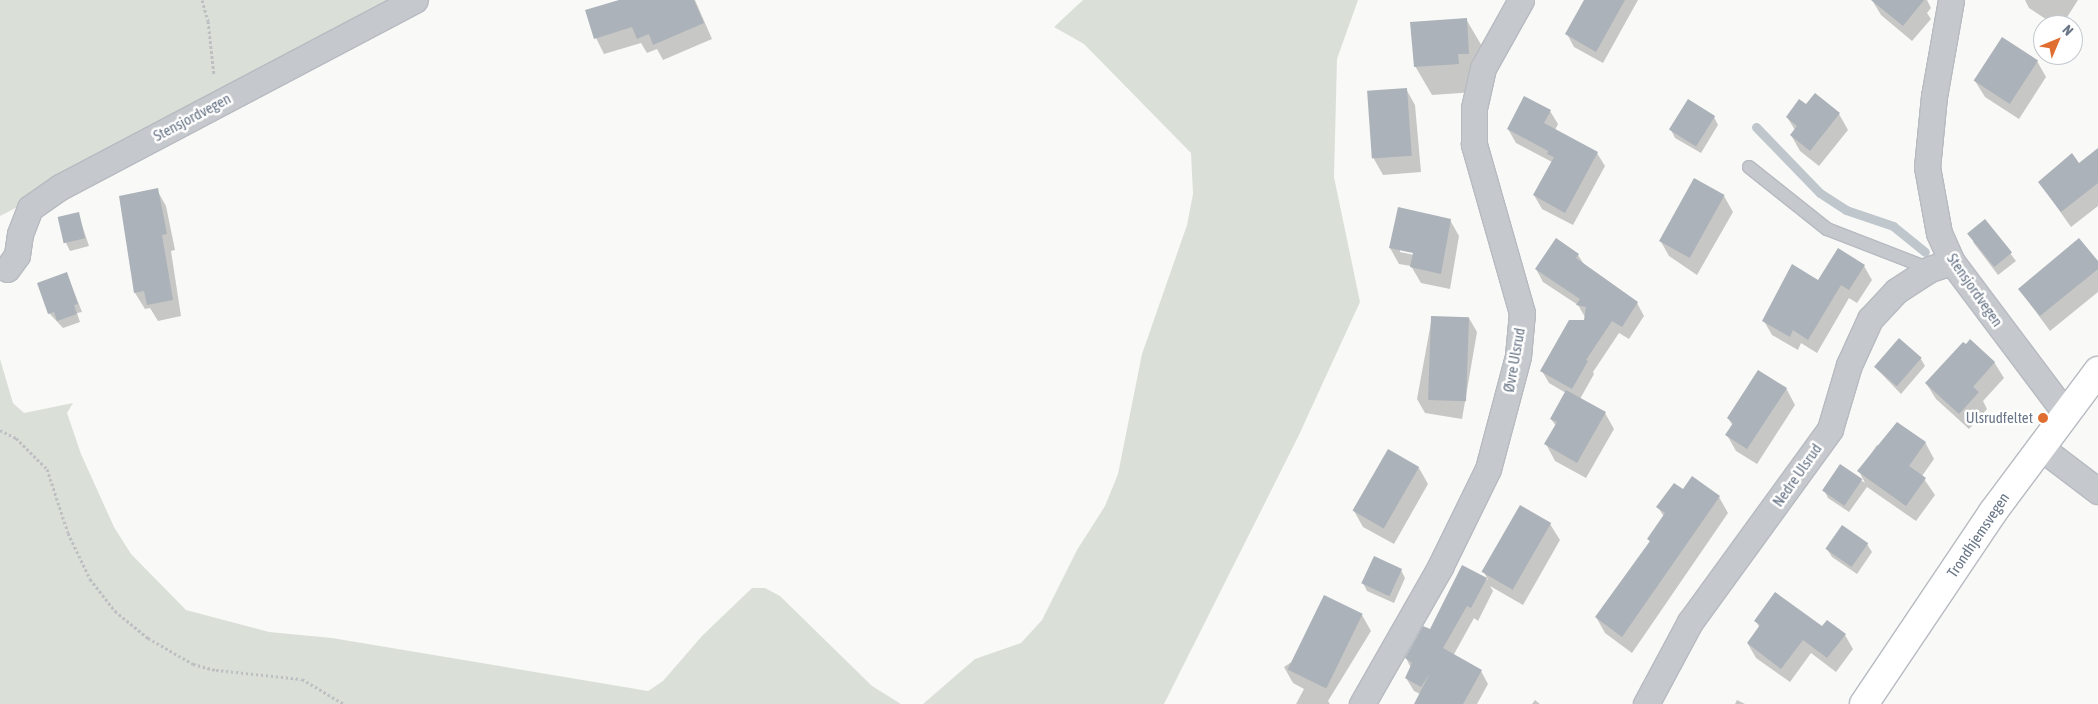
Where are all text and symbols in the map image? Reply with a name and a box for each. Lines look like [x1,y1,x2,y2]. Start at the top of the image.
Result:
north arrow [2033,15,2083,65]
text: N [2059,22,2076,39]
street label: Stensjordvegen [150,89,234,145]
street label: Stensjordvegen [1943,250,2007,330]
street label: Øvre Ulsrud [1499,326,1529,394]
place label: Ulsrudfeltet [1966,409,2033,427]
marker: Ulsrudfeltet [2037,412,2049,424]
street label: Nedre Ulsrud [1769,440,1825,510]
street label: Trondhjemsvegen [1943,489,2013,581]

